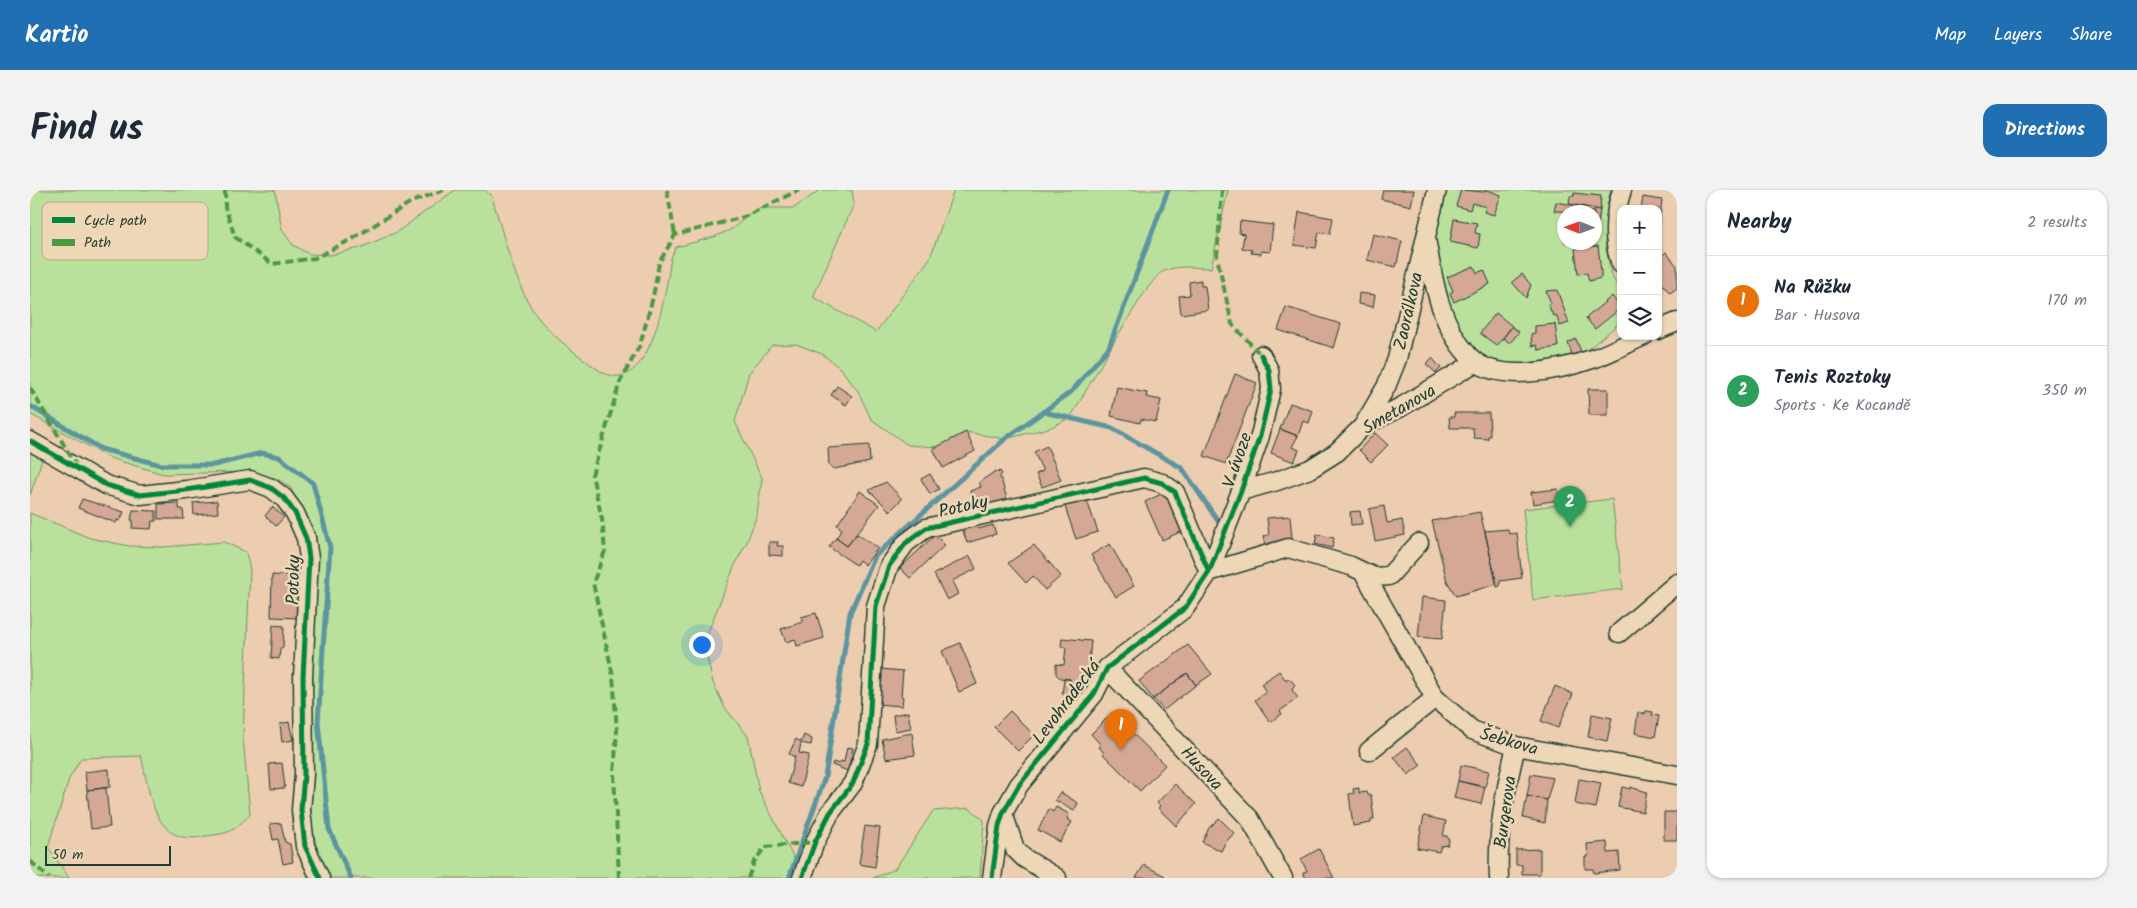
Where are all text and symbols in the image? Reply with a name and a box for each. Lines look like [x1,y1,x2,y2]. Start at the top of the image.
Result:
text: Kartio [25,16,88,55]
text: Map [1935,21,1966,50]
text: Layers [1994,21,2042,50]
text: Share [2070,21,2112,50]
text: Find us [30,102,143,158]
button: Directions [1983,104,2107,157]
legend [42,202,208,260]
north arrow [1557,205,1602,250]
map controls [1617,205,1662,340]
button: + [1617,205,1662,250]
text: Nearby [1727,206,1792,239]
text: Cycle path [84,210,147,232]
text: 2 results [2027,210,2087,235]
text: Path [84,232,111,254]
button: − [1617,250,1662,295]
street label: Zaorálkova [1386,269,1433,353]
text: Na Růžku [1774,273,1851,303]
text: 1 [1741,288,1745,313]
text: 170 m [2047,288,2087,313]
button: layers [1617,295,1662,340]
text: Bar · Husova [1774,303,1860,328]
text: Tenis Roztoky [1774,363,1891,393]
street label: Smetanova [1357,377,1442,443]
text: 2 [1738,378,1748,403]
text: 350 m [2042,378,2087,403]
text: Sports · Ke Kocandě [1774,393,1910,418]
street label: V úvoze [1215,429,1261,492]
pin: 2 [1554,486,1586,527]
street label: Potoky [936,488,991,527]
street label: Potoky [280,554,309,605]
your location [689,632,715,658]
street label: Levohradecká [1026,653,1110,751]
pin: 1 [1105,709,1137,750]
street label: Šebkova [1476,720,1541,765]
street label: Husova [1172,740,1229,798]
street label: Burgerova [1487,774,1526,850]
scale bar [45,843,171,866]
text: 50 m [52,844,83,866]

